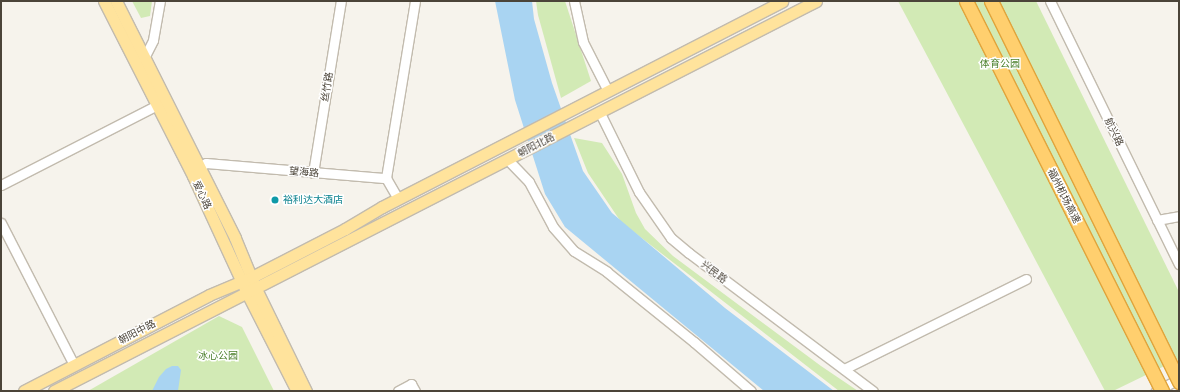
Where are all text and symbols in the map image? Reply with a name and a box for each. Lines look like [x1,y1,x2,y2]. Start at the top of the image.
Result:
park label: 体育公园 [980,58,1020,70]
street label: 丝竹路 [319,71,335,103]
street label: 航兴路 [1102,116,1126,148]
street label: 朝阳北路 [515,131,557,159]
street label: 望海路 [289,165,319,179]
street label: 福州机场高速 [1045,167,1083,225]
street label: 爱心路 [190,179,214,211]
place label: 裕利达大酒店 [283,194,343,206]
marker: 裕利达大酒店 [270,195,280,205]
street label: 兴民路 [698,258,730,286]
street label: 朝阳中路 [116,318,158,346]
park label: 冰心公园 [198,350,238,362]

